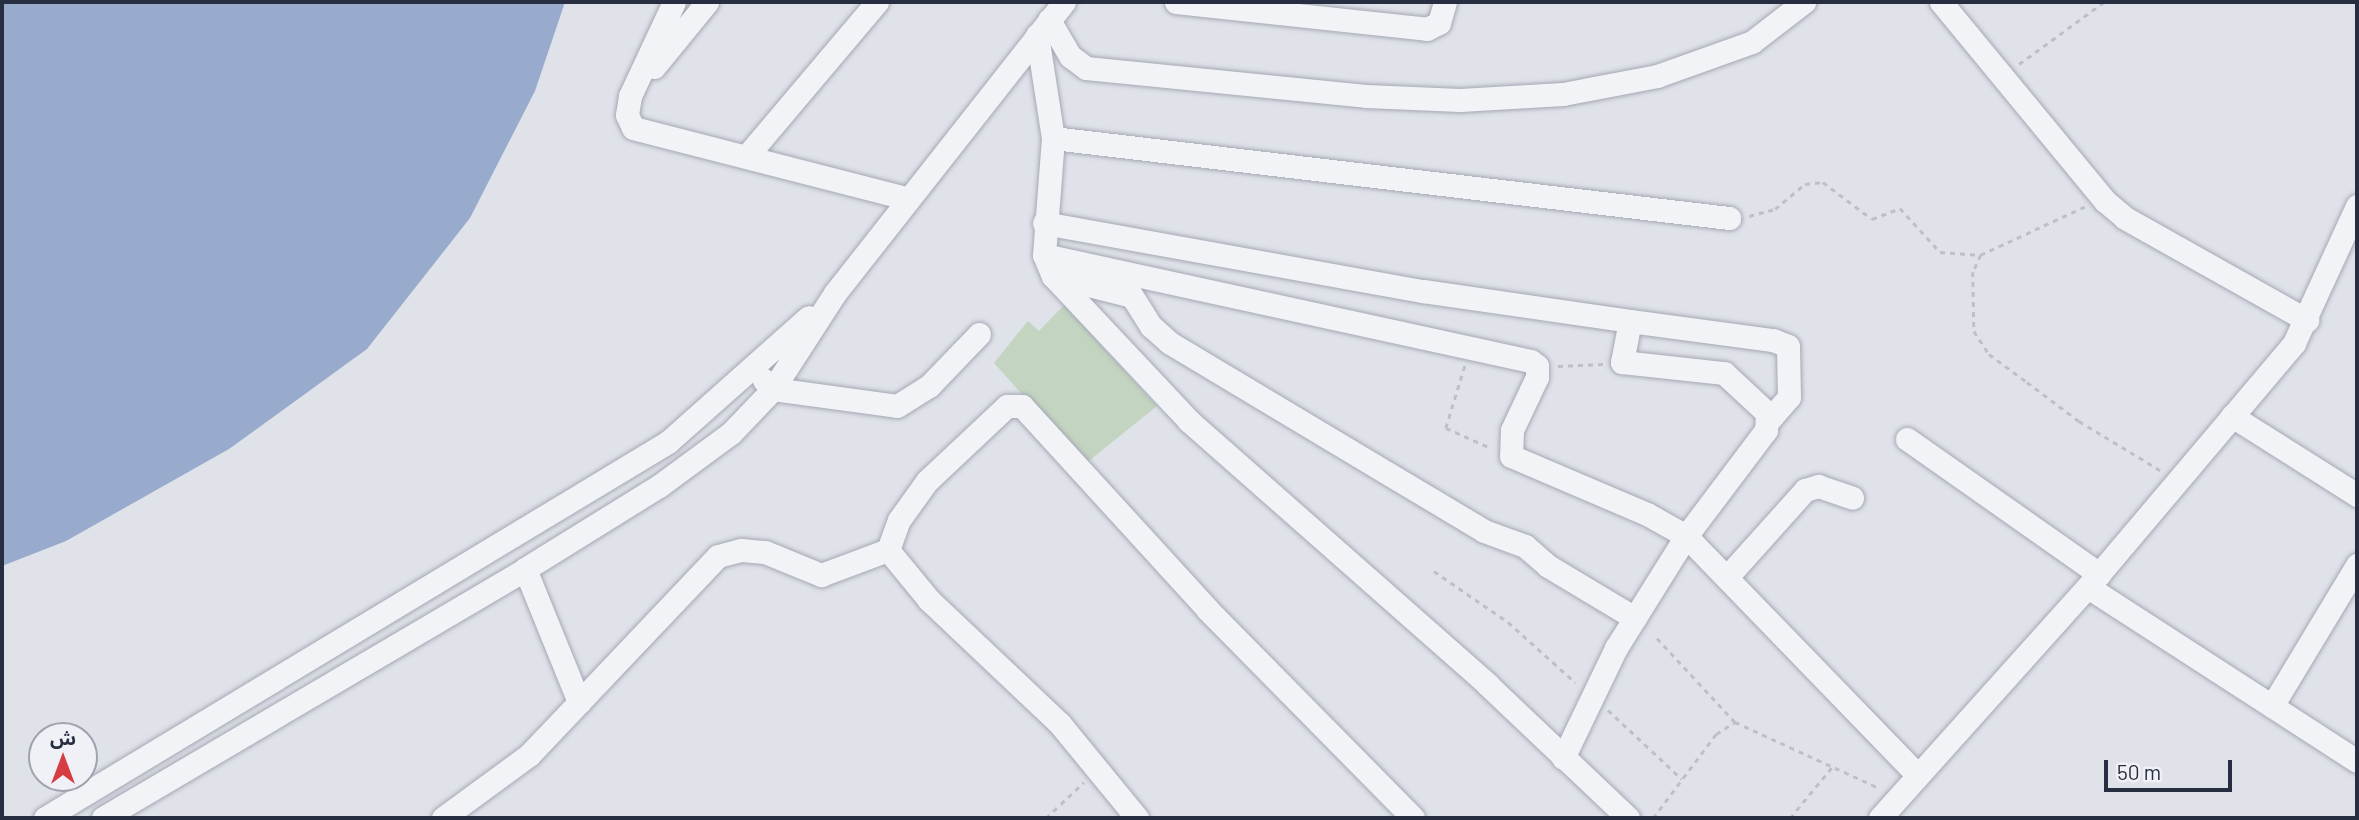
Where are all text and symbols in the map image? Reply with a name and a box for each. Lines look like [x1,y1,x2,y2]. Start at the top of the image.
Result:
north arrow [28,722,98,792]
text: ش [50,726,76,749]
scale bar [2107,746,2235,790]
text: 50 m [2117,759,2161,784]

